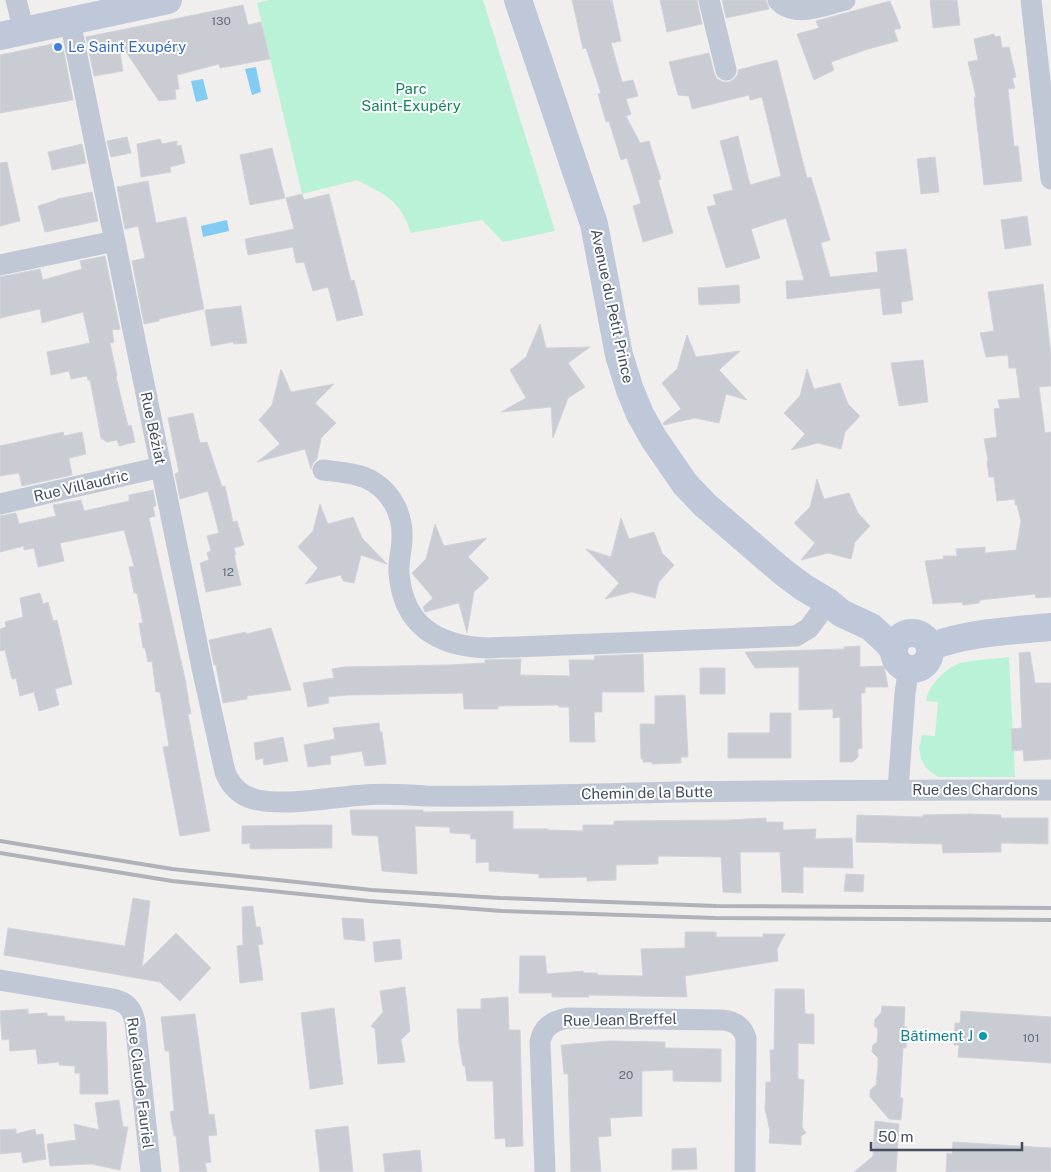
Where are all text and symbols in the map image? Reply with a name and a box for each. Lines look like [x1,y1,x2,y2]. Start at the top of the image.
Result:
house number: 130 [211,14,231,28]
place label: Le Saint Exupéry [68,38,186,55]
marker: Le Saint Exupéry [52,41,64,53]
park label: Parc Saint-Exupéry [361,80,461,114]
street label: Avenue du Petit Prince [588,227,637,385]
street label: Rue Béziat [137,390,170,466]
street label: Rue Villaudric [32,466,130,505]
house number: 12 [222,565,234,579]
street label: Rue des Chardons [912,781,1038,798]
street label: Chemin de la Butte [581,783,713,802]
street label: Rue Jean Breffel [563,1010,677,1029]
street label: Rue Claude Fauriel [124,1016,157,1150]
place label: Bâtiment J [900,1027,973,1044]
marker: Bâtiment J [977,1030,989,1042]
house number: 101 [1022,1031,1040,1045]
house number: 20 [619,1068,633,1082]
scale bar [871,1120,1022,1152]
text: 50 m [878,1128,913,1145]

